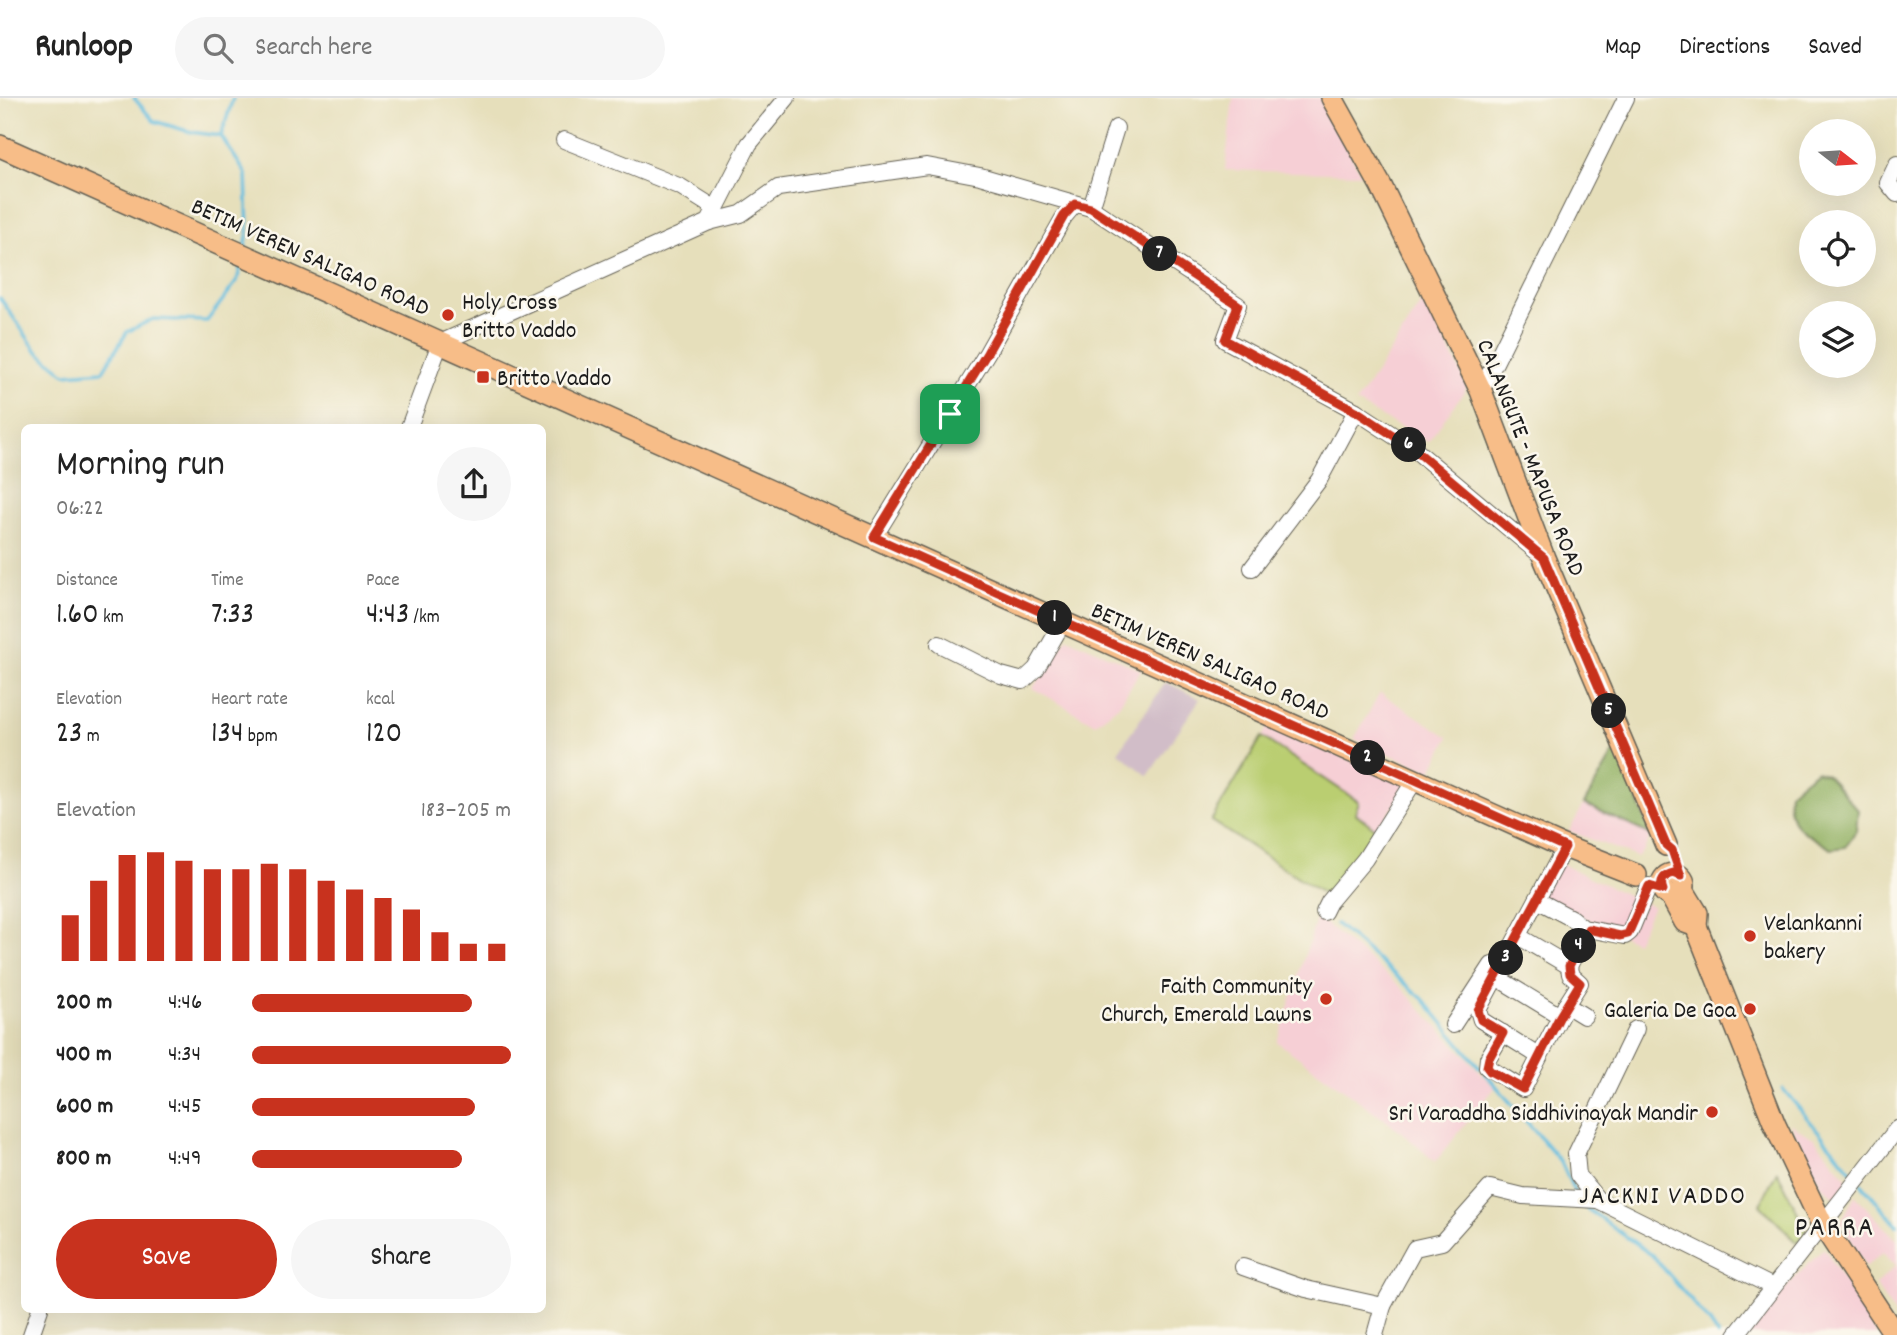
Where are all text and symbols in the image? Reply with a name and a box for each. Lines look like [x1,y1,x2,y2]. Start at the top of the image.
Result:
search box [175,17,665,80]
text: Runloop [35,25,133,72]
icon: search [199,29,237,67]
text: Search here [255,30,372,67]
text: Map [1605,31,1641,65]
text: Directions [1679,31,1770,65]
text: Saved [1808,31,1862,65]
north arrow [1799,119,1876,196]
map controls [1799,119,1876,378]
street label: BETIM VEREN SALIGAO ROAD [185,191,434,327]
button: locate [1799,210,1876,287]
pin: 7 [1142,236,1178,272]
text: 7 [1156,240,1163,267]
place label: Holy Cross Britto Vaddo [462,287,577,349]
button: layers [1799,301,1876,378]
marker: Holy Cross Britto Vaddo [440,307,456,323]
street label: CALANGUTE - MAPUSA ROAD [1466,335,1592,582]
place label: Britto Vaddo [497,363,612,397]
marker: Britto Vaddo [475,369,491,385]
pin [920,384,980,444]
icon: arrive [931,395,969,433]
pin: 6 [1392,428,1426,462]
text: 6 [1404,431,1413,458]
text: Morning run [56,439,225,494]
button: share [437,447,511,521]
text: 06:22 [56,493,104,526]
text: Distance [56,568,118,595]
text: Time [211,568,244,595]
text: Pace [366,568,400,595]
text: 1.60 [56,595,99,638]
text: 7:33 [211,595,254,638]
text: 4:43 [366,595,409,638]
street label: BETIM VEREN SALIGAO ROAD [1085,595,1334,731]
pin: 1 [1038,601,1072,636]
text: 1 [1052,604,1057,631]
text: km [99,605,124,632]
text: /km [409,605,440,632]
text: Elevation [56,687,122,714]
text: Heart rate [211,687,288,714]
text: kcal [366,687,395,714]
pin: 5 [1592,694,1626,728]
text: 5 [1604,697,1613,724]
text: 23 [56,714,82,757]
text: 134 [211,714,243,757]
text: 120 [366,714,402,757]
text: m [82,724,100,751]
text: bpm [243,724,278,751]
pin: 2 [1350,740,1386,776]
text: 2 [1363,744,1372,771]
text: Elevation [56,795,136,828]
text: 183–205 m [421,795,511,828]
place label: Velankanni bakery [1764,908,1862,970]
pin: 4 [1562,928,1596,964]
marker: Velankanni bakery [1742,928,1758,944]
text: 4 [1575,932,1582,959]
pin: 3 [1488,940,1524,976]
text: 3 [1501,944,1510,971]
place label: Faith Community Church, Emerald Lawns [1101,971,1313,1033]
text: 200 m [56,987,112,1020]
text: 4:46 [168,987,202,1020]
marker: Faith Community Church, Emerald Lawns [1318,991,1334,1007]
place label: Galeria De Goa [1604,995,1737,1029]
marker: Galeria De Goa [1742,1001,1758,1017]
text: 400 m [56,1039,112,1072]
text: 4:34 [168,1039,201,1072]
text: 600 m [56,1091,113,1124]
text: 4:45 [168,1091,202,1124]
place label: Sri Varaddha Siddhivinayak Mandir [1389,1098,1698,1132]
marker: Sri Varaddha Siddhivinayak Mandir [1704,1104,1720,1120]
text: 800 m [56,1143,111,1176]
text: 4:49 [168,1143,201,1176]
district label: JACKNI VADDO [1579,1179,1747,1216]
district label: PARRA [1795,1210,1875,1250]
button: Save [56,1219,277,1299]
button: Share [291,1219,511,1299]

